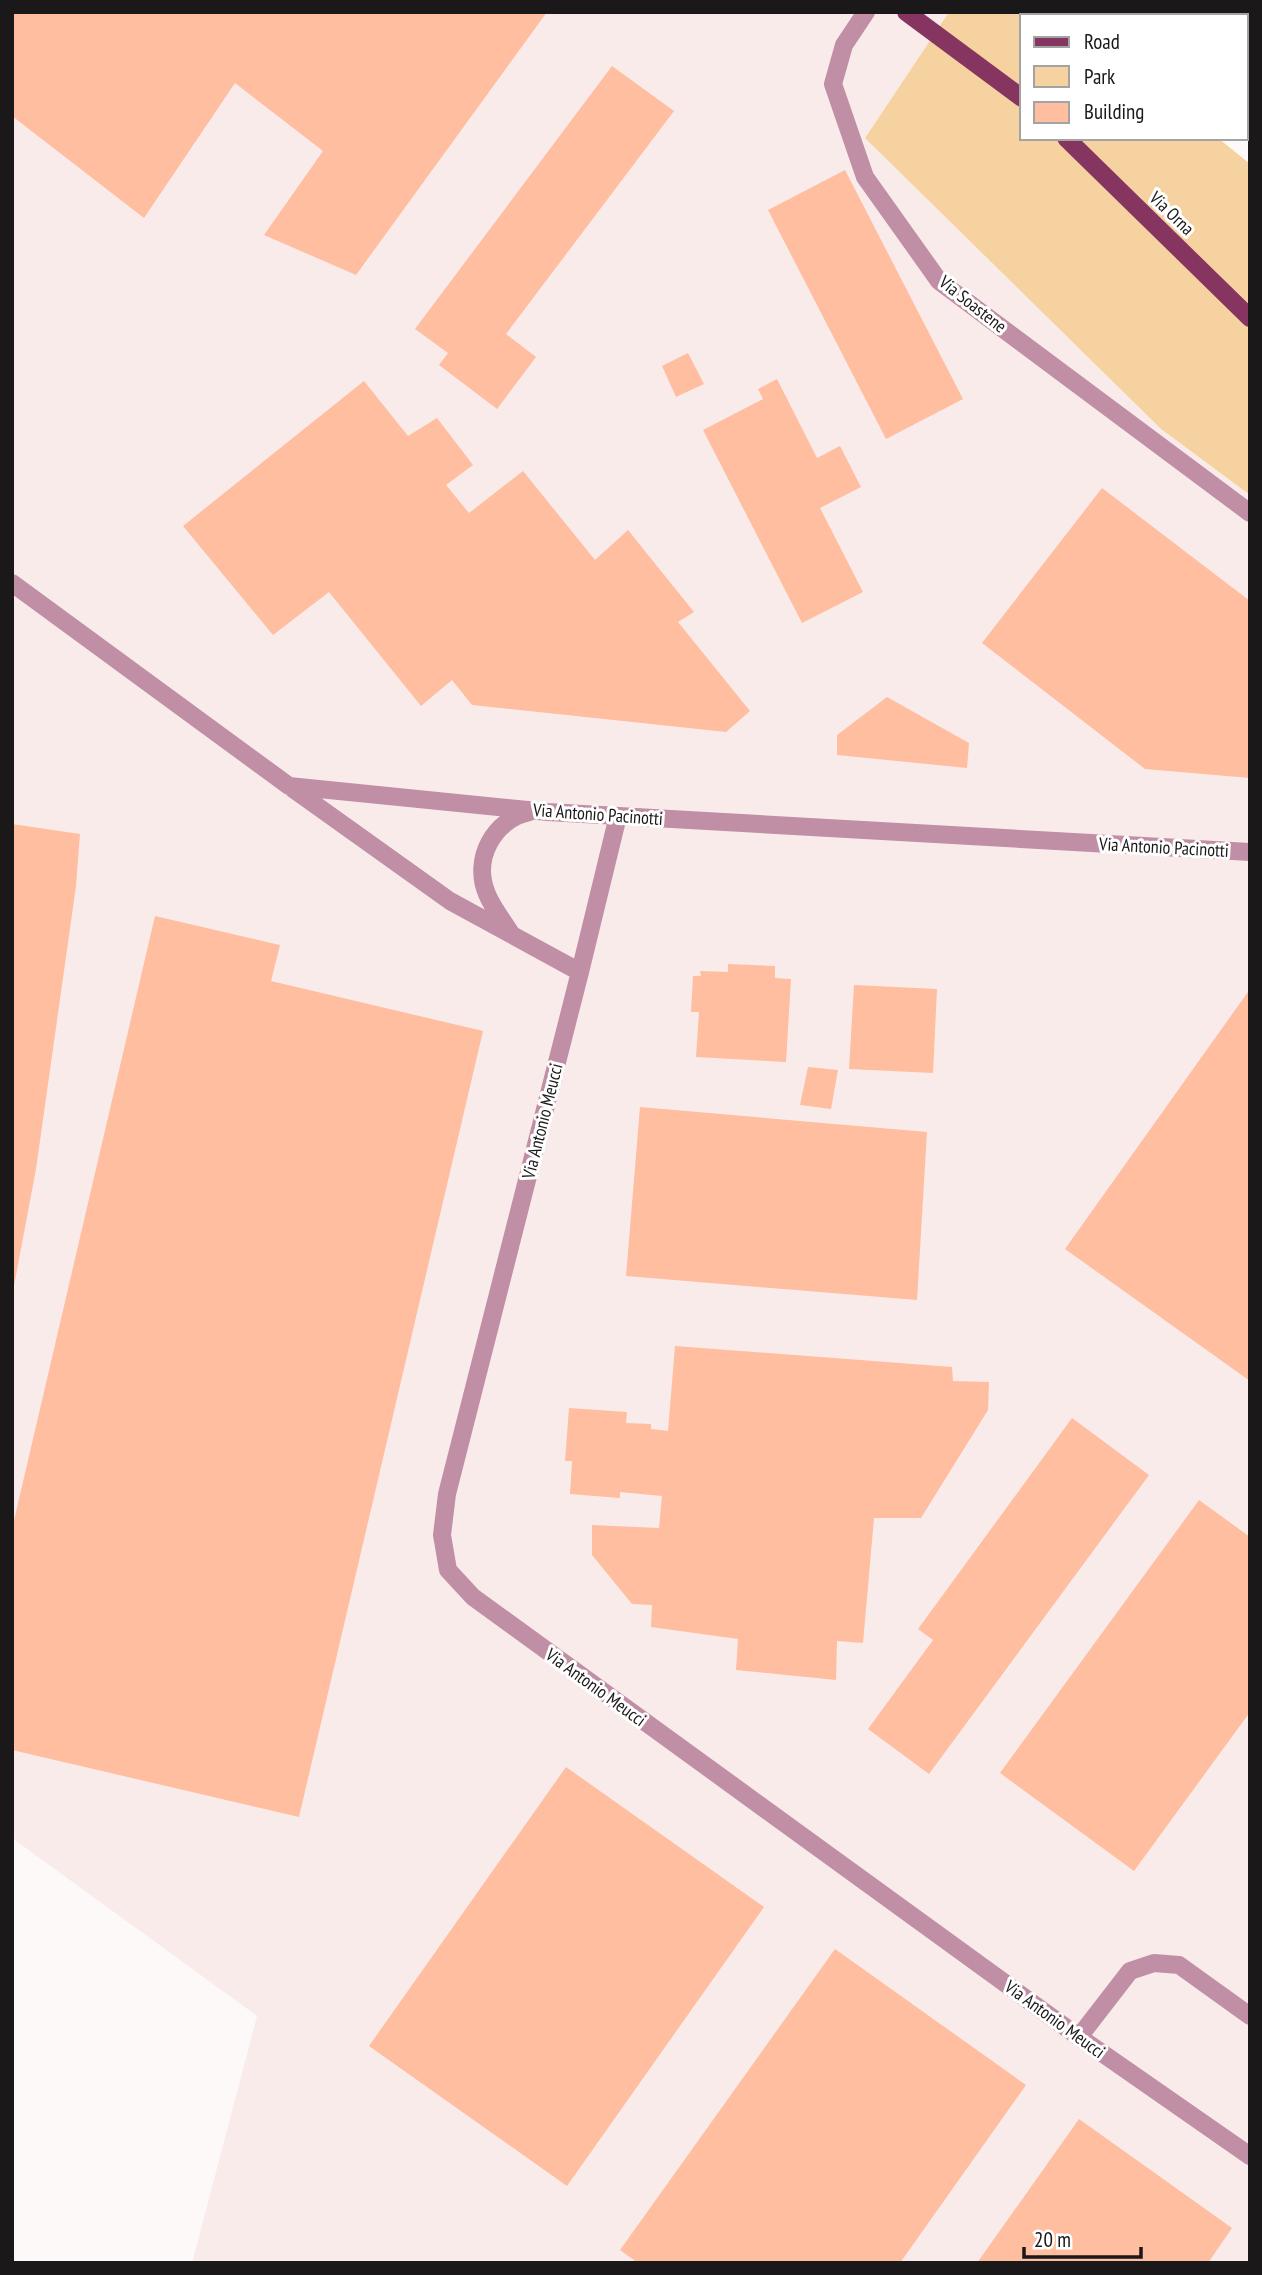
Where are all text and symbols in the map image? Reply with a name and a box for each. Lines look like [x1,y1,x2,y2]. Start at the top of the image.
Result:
legend [1020,14,1248,140]
text: Road [1084,28,1120,55]
text: Park [1084,63,1115,90]
text: Building [1084,98,1144,125]
street label: Via Orna [1144,186,1199,240]
street label: Via Soastene [934,270,1011,338]
street label: Via Antonio Pacinotti [531,798,664,830]
street label: Via Antonio Pacinotti [1098,832,1229,862]
street label: Via Antonio Meucci [516,1061,567,1182]
street label: Via Antonio Meucci [541,1642,651,1731]
street label: Via Antonio Meucci [1000,1974,1110,2063]
scale bar [1024,2216,1141,2260]
text: 20 m [1034,2226,1071,2253]

